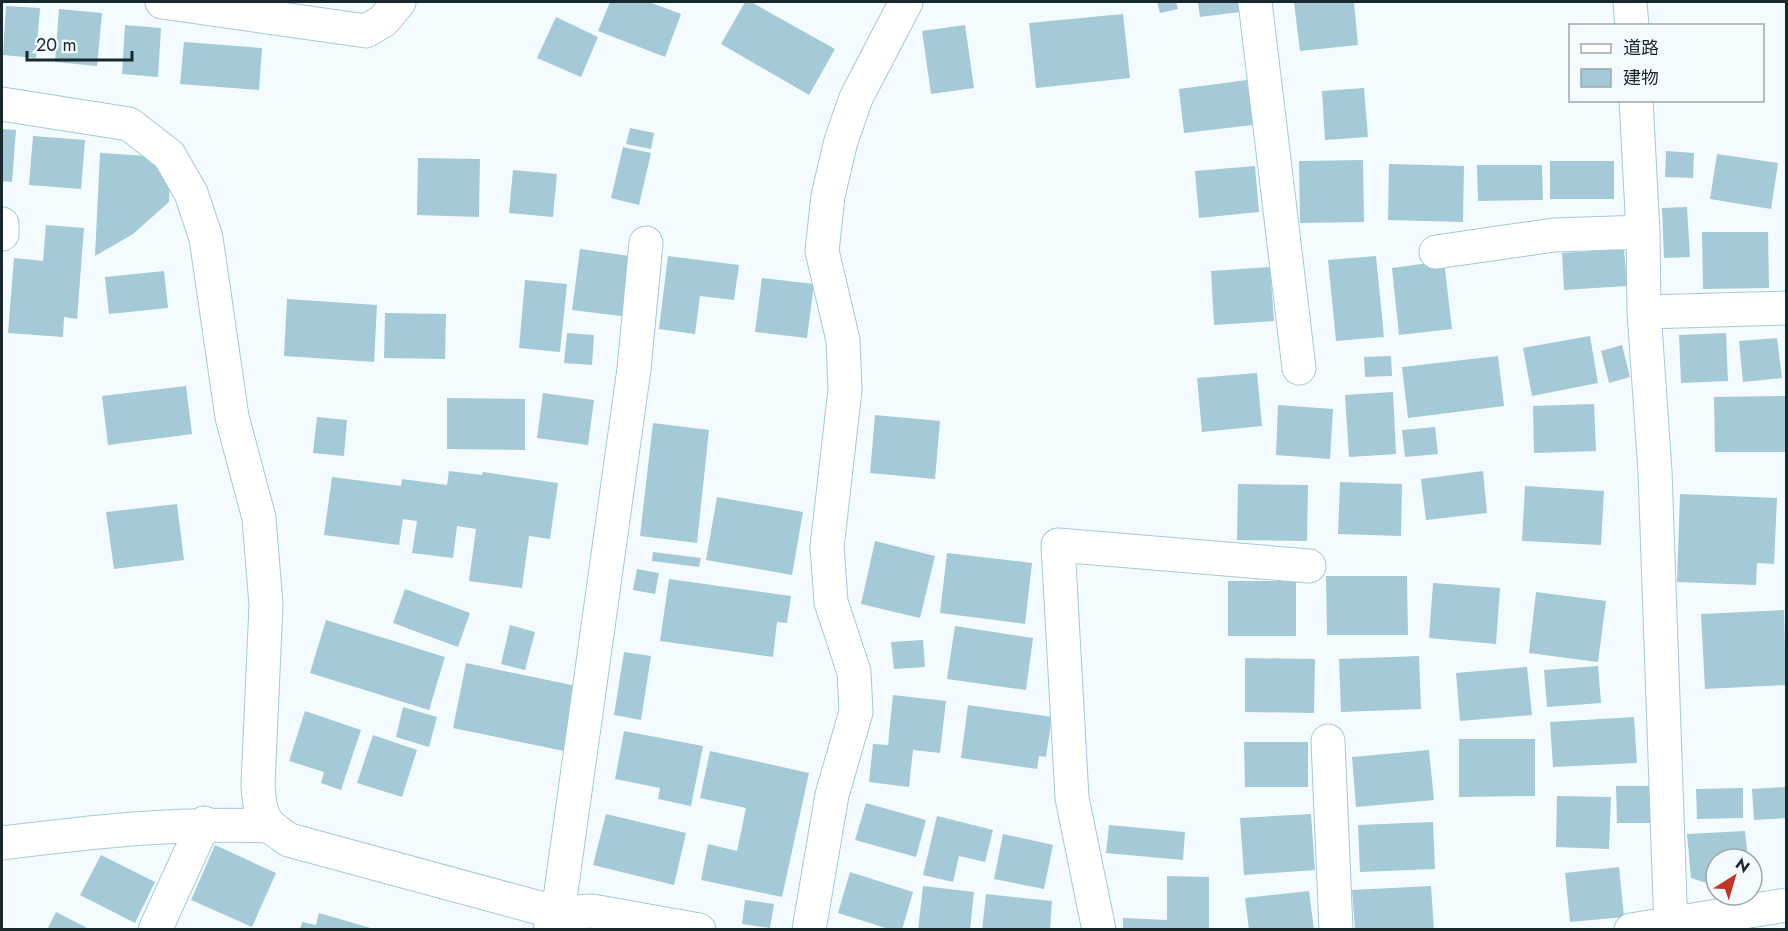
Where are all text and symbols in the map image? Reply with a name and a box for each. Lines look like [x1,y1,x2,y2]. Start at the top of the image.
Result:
scale bar [27,24,132,62]
legend [1569,24,1764,102]
text: 20 m [36,32,76,58]
text: 道路 [1623,35,1659,61]
text: 建物 [1623,65,1659,91]
north arrow [1704,847,1764,907]
text: N [1731,852,1755,878]

